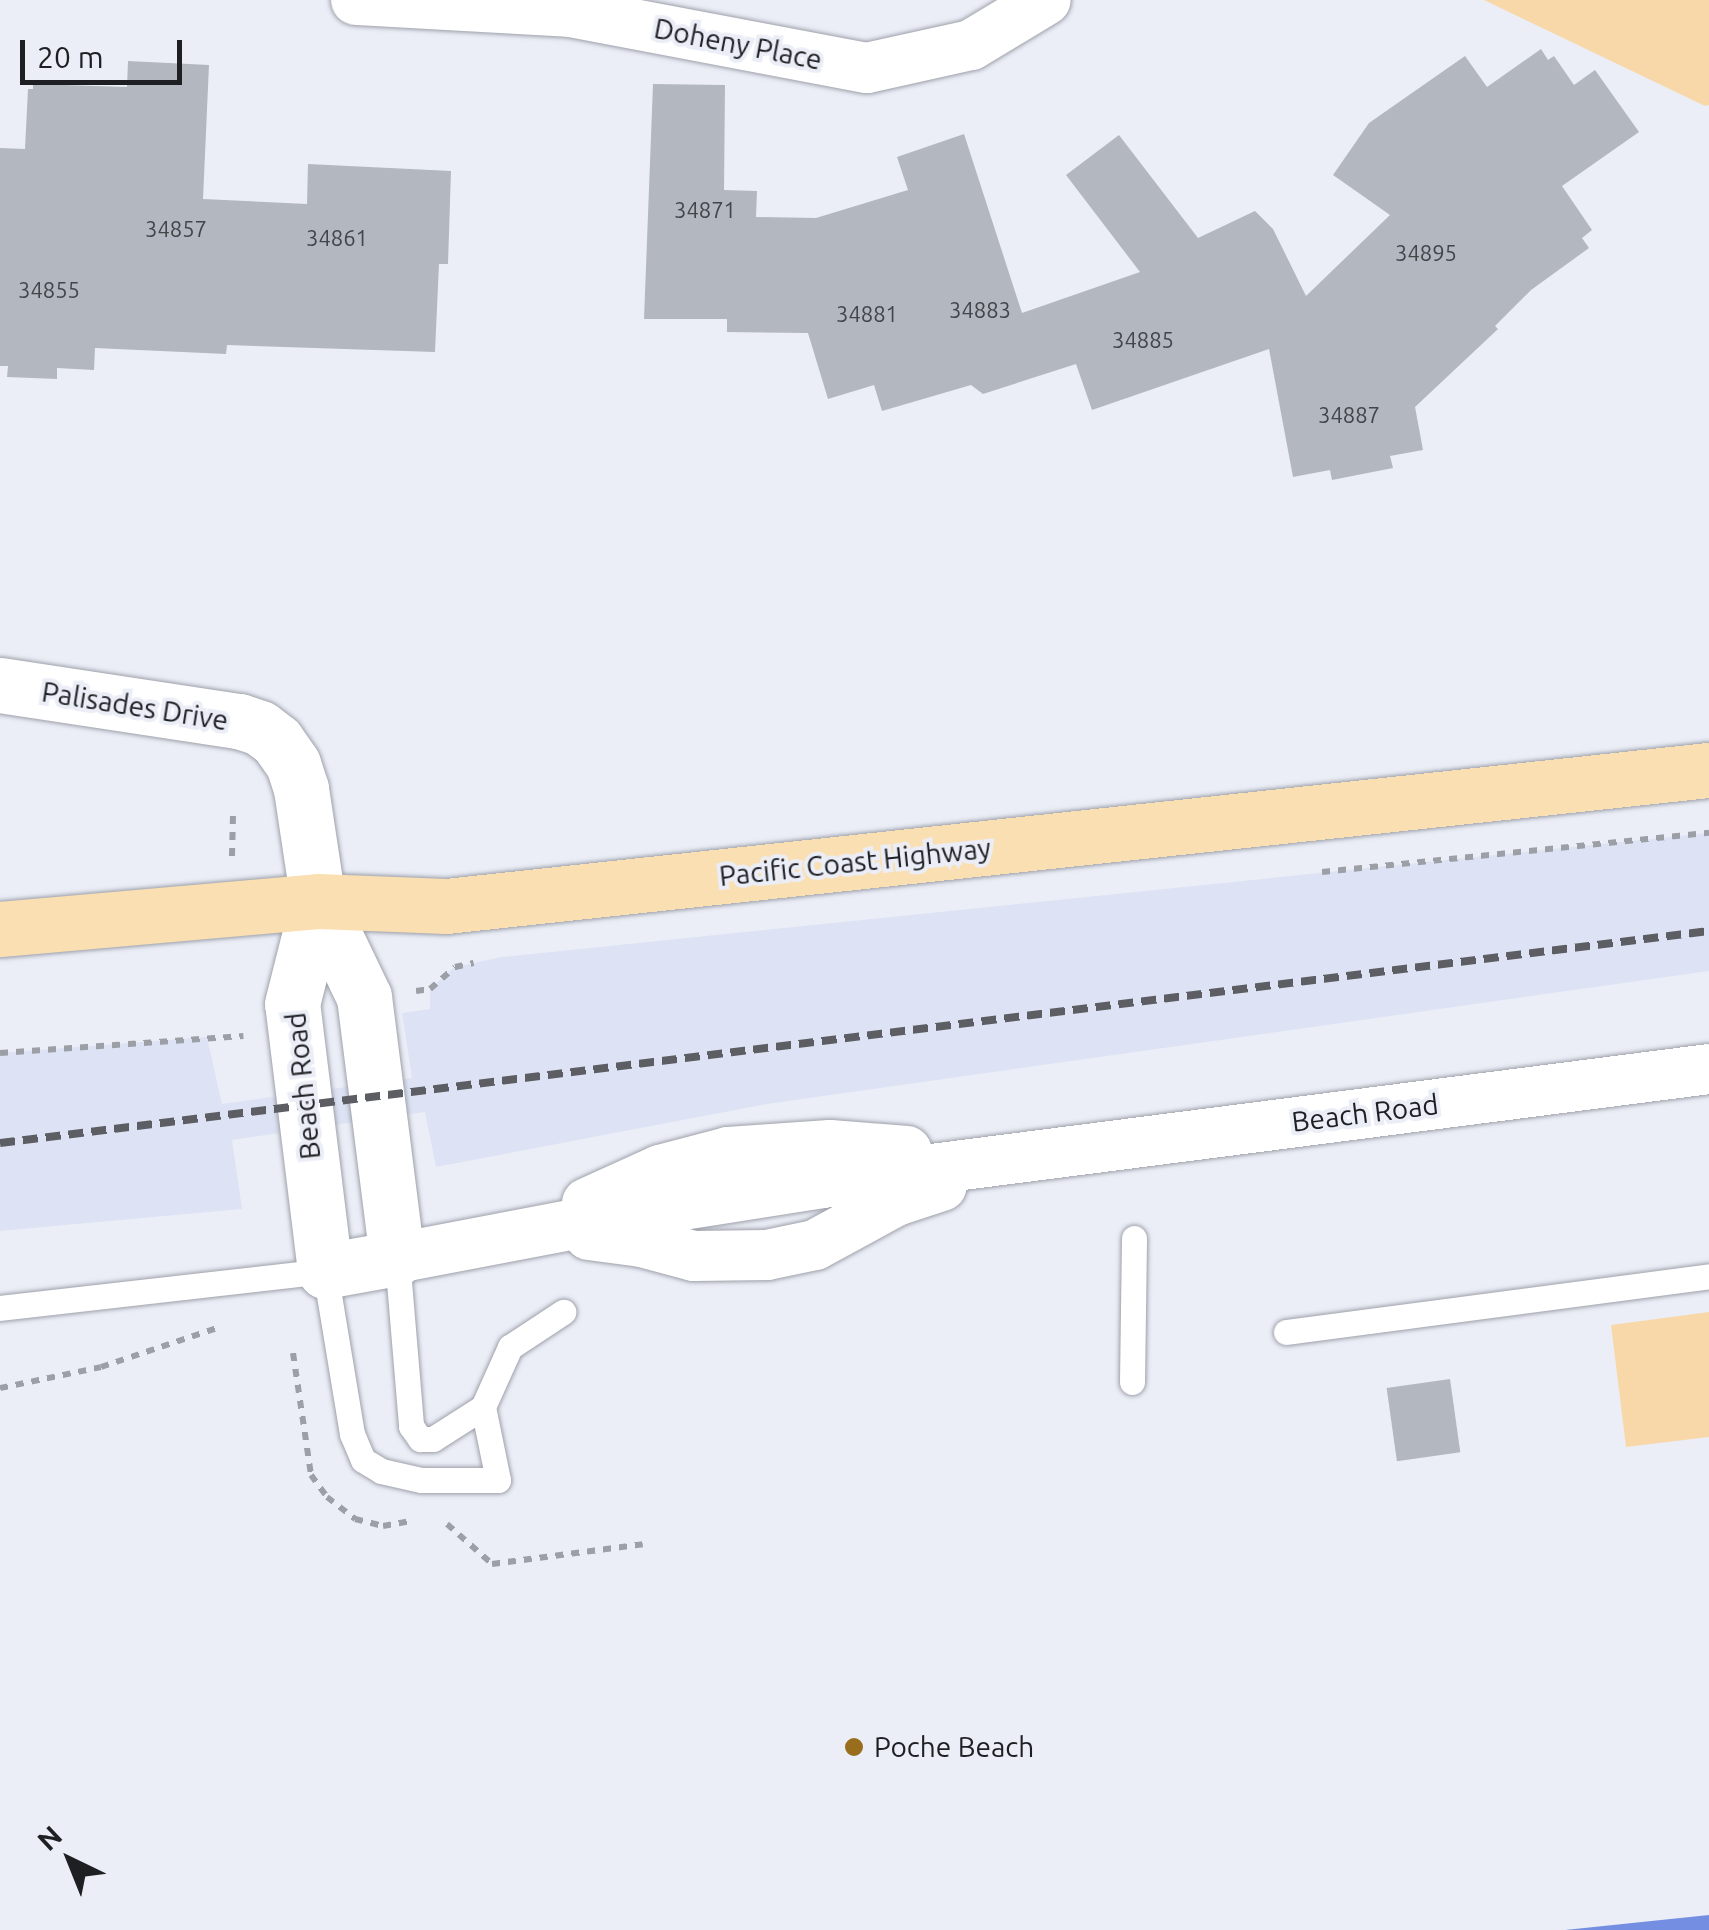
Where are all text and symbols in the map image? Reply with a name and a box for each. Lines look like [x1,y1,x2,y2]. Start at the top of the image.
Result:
street label: Doheny Place [651,11,825,77]
scale bar [25,20,188,82]
text: 20 m [37,40,104,74]
house number: 34871 [674,197,736,223]
house number: 34857 [145,216,207,242]
house number: 34861 [306,225,368,251]
house number: 34895 [1395,240,1457,266]
house number: 34855 [18,277,80,303]
house number: 34883 [949,297,1011,323]
house number: 34881 [836,301,898,327]
house number: 34885 [1112,327,1174,353]
house number: 34887 [1318,402,1380,428]
street label: Palisades Drive [39,675,231,737]
street label: Pacific Coast Highway [717,831,993,893]
street label: Beach Road [279,1011,327,1161]
street label: Beach Road [1290,1087,1440,1139]
place label: Poche Beach [874,1730,1034,1764]
marker: Poche Beach [843,1736,865,1758]
north arrow [20,1810,120,1910]
text: N [31,1819,67,1856]

